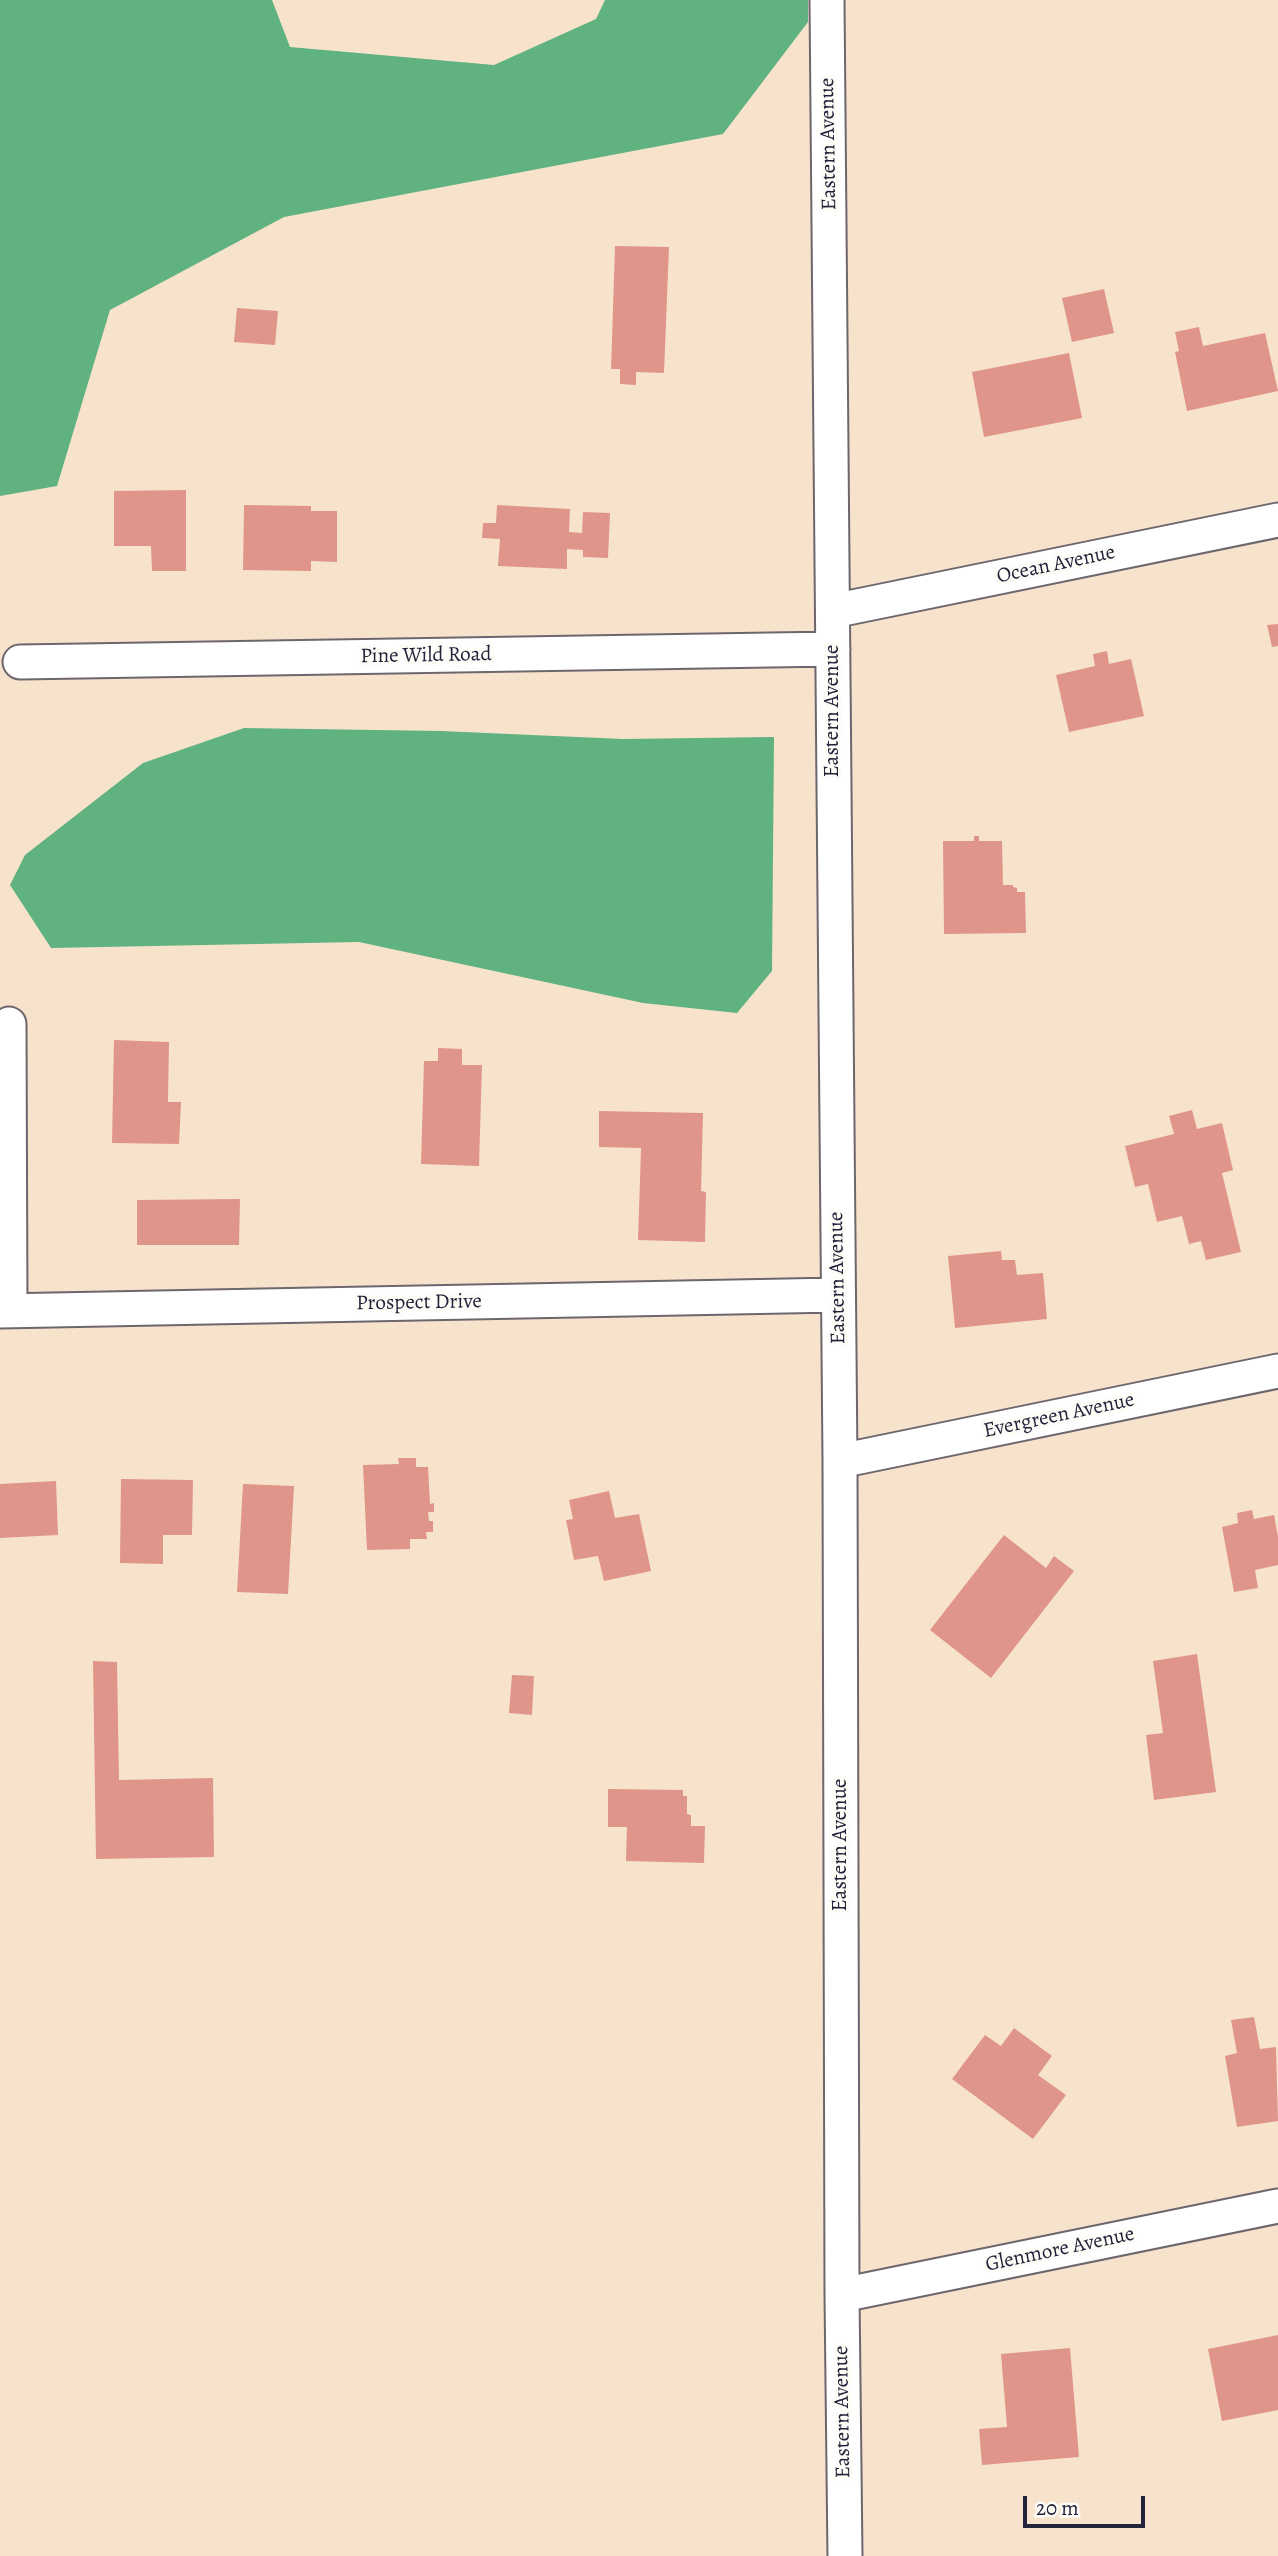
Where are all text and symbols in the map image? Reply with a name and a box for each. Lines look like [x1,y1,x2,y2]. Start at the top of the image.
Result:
street label: Eastern Avenue [815,77,843,211]
street label: Ocean Avenue [994,540,1118,590]
street label: Pine Wild Road [360,642,492,670]
street label: Eastern Avenue [820,645,846,777]
street label: Eastern Avenue [824,1211,852,1345]
street label: Prospect Drive [356,1289,482,1317]
street label: Evergreen Avenue [981,1388,1137,1444]
street label: Eastern Avenue [828,1779,854,1911]
street label: Glenmore Avenue [983,2222,1137,2278]
street label: Eastern Avenue [829,2345,857,2479]
scale bar [1026,2482,1148,2526]
text: 20 m [1036,2494,1079,2522]

